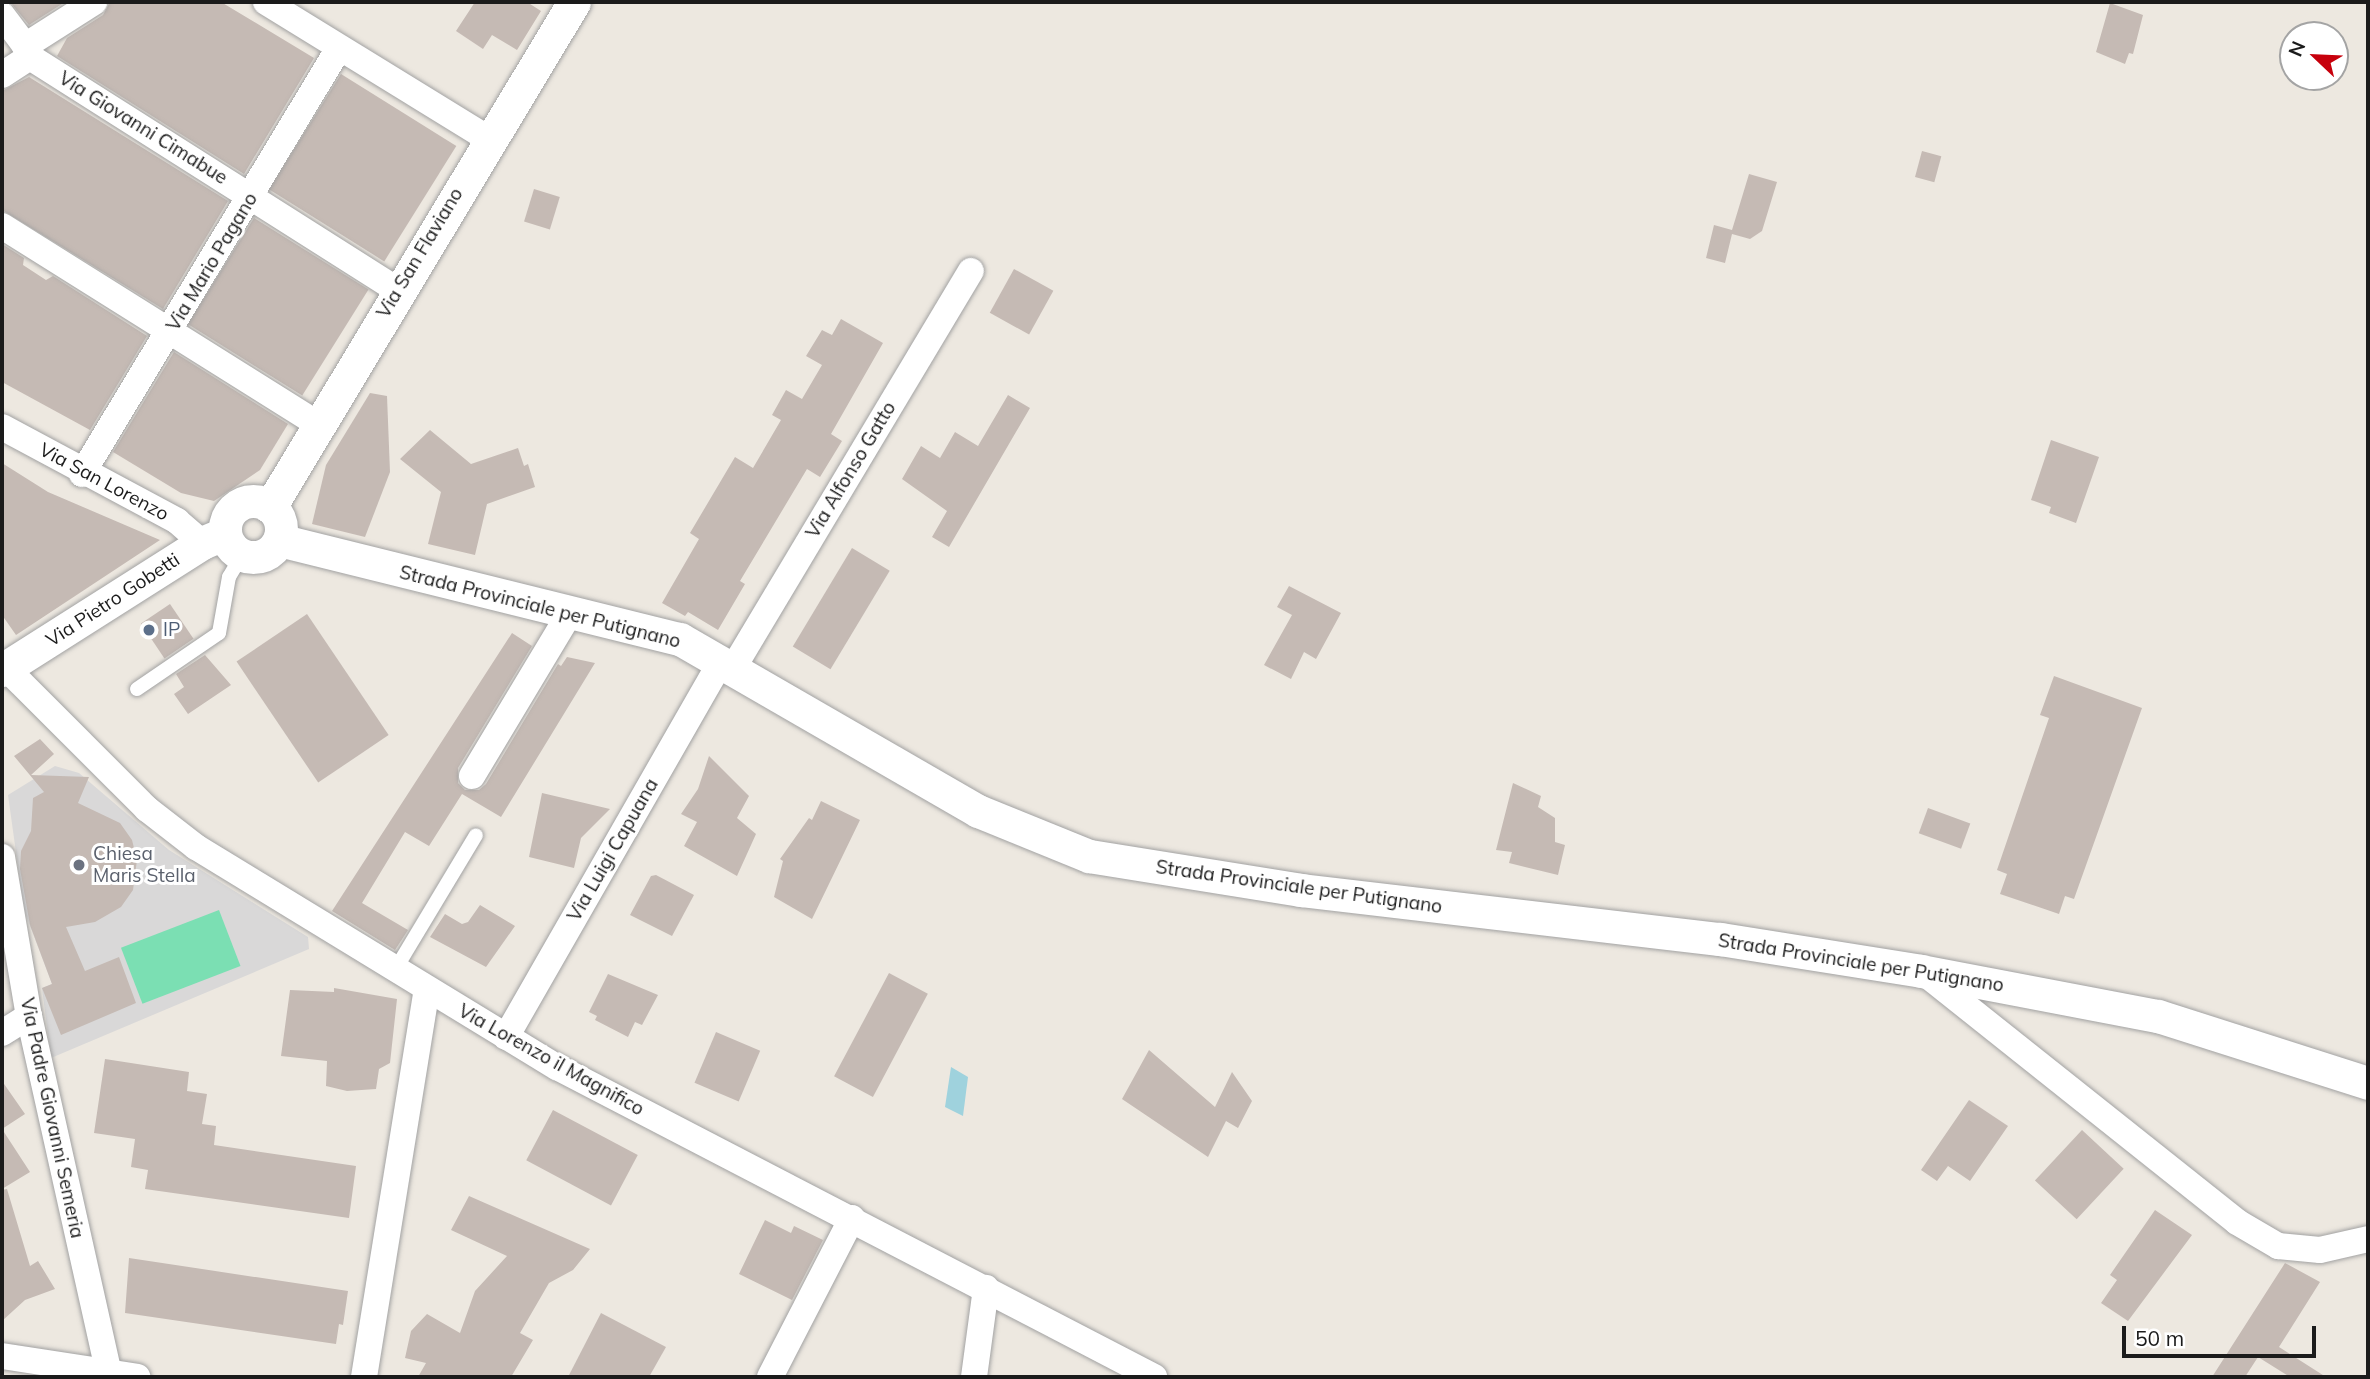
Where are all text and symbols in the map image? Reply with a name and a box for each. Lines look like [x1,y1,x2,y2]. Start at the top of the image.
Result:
north arrow [2279,21,2349,91]
text: N [2283,37,2310,60]
street label: Via Giovanni Cimabue [54,67,232,189]
street label: Via San Flaviano [372,184,468,322]
street label: Via Mario Pagano [162,189,262,335]
street label: Via Alfonso Gatto [801,398,901,542]
street label: Via San Lorenzo [35,438,173,526]
street label: Via Pietro Gobetti [42,548,184,652]
street label: Strada Provinciale per Putignano [397,561,683,653]
place label: IP [163,619,180,641]
marker: IP [141,622,157,638]
street label: Via Luigi Capuana [563,775,663,925]
place label: Chiesa Maris Stella [93,843,196,887]
street label: Strada Provinciale per Putignano [1154,856,1444,918]
marker: Chiesa Maris Stella [71,857,87,873]
street label: Strada Provinciale per Putignano [1717,929,2005,997]
street label: Via Padre Giovanni Semeria [15,996,89,1240]
street label: Via Lorenzo il Magnifico [454,999,648,1121]
scale bar [2125,1312,2319,1356]
text: 50 m [2135,1325,2184,1351]

